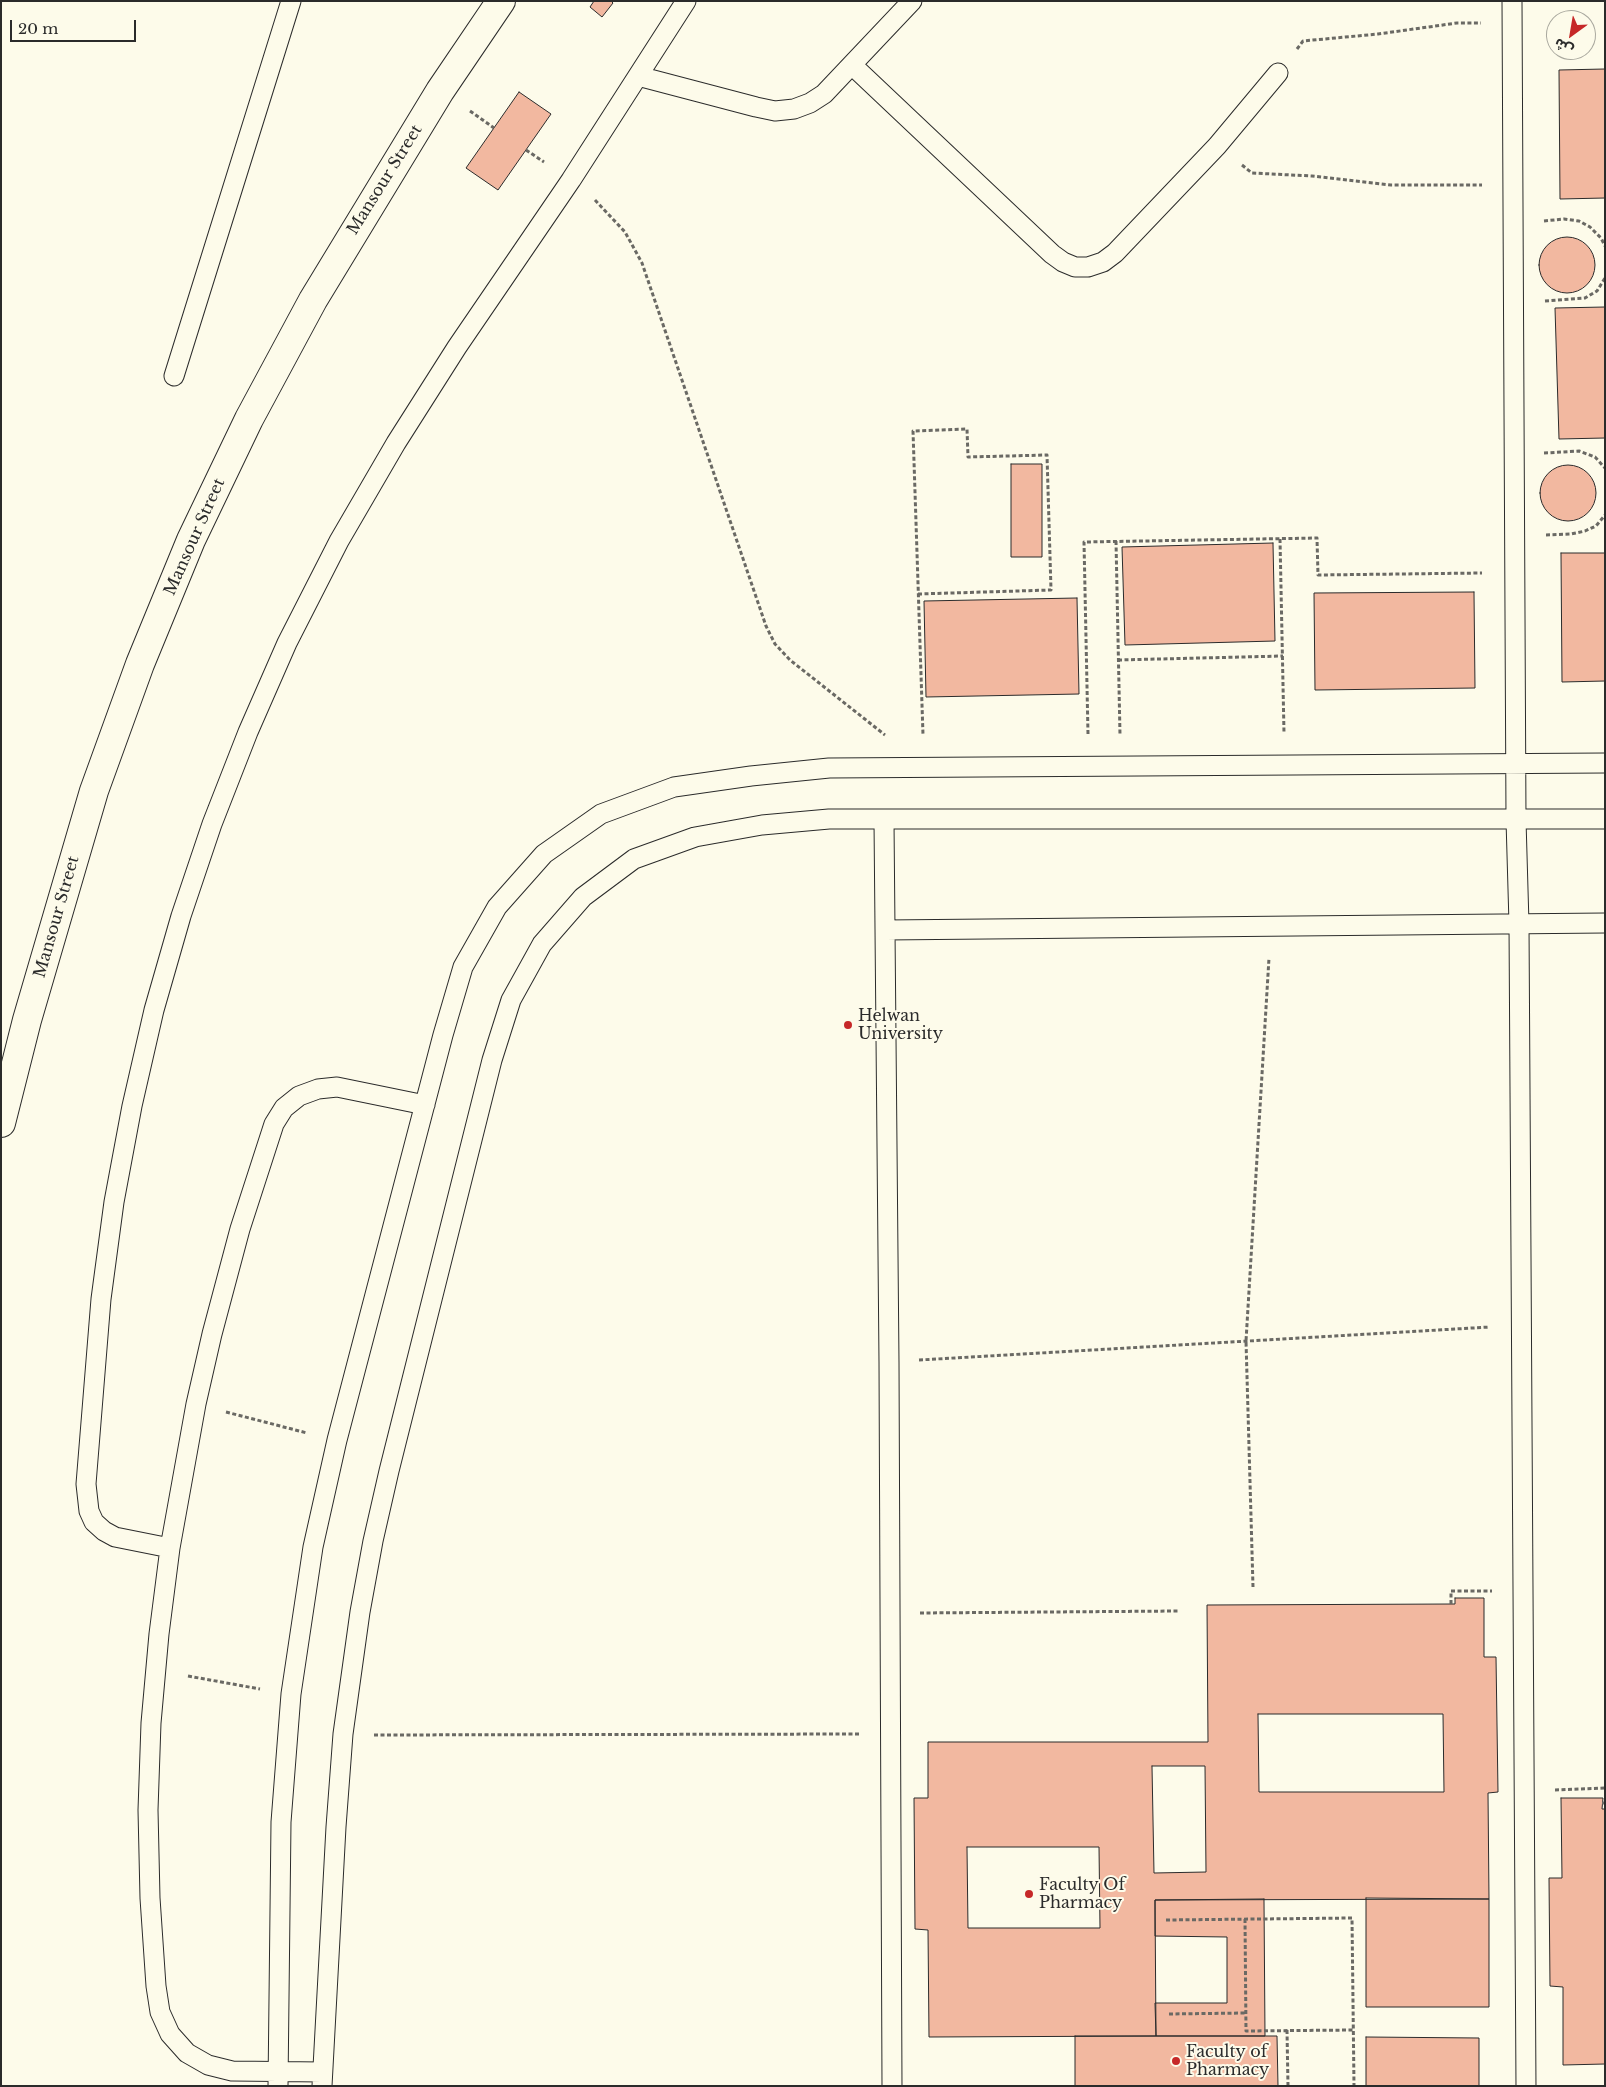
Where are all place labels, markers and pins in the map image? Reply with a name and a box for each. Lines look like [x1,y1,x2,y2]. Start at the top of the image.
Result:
place label: Helwan University [858,1006,943,1044]
marker: Helwan University [842,1019,854,1031]
place label: Faculty Of Pharmacy [1039,1875,1125,1913]
marker: Faculty Of Pharmacy [1023,1888,1035,1900]
place label: Faculty of Pharmacy [1186,2042,1269,2080]
marker: Faculty of Pharmacy [1170,2055,1182,2067]

